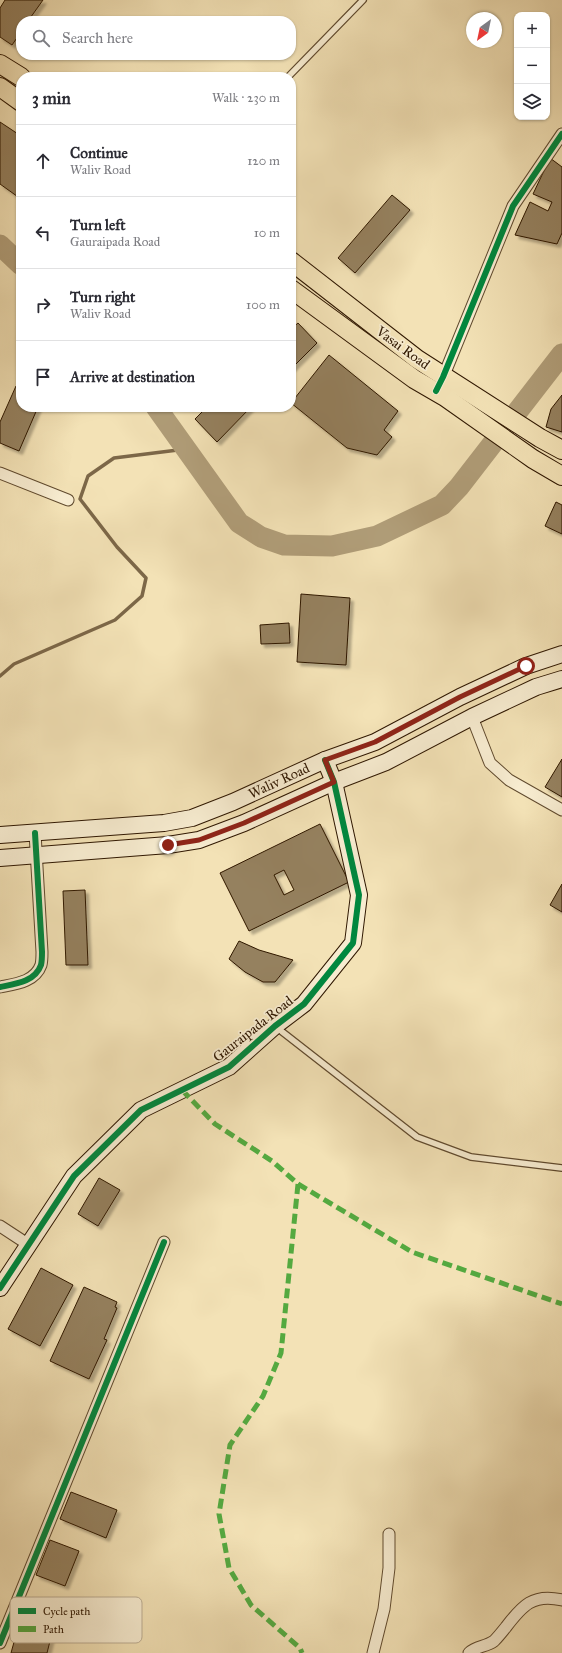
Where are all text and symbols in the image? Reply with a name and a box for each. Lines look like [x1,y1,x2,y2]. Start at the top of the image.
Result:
north arrow [466,12,502,48]
map controls [514,12,550,120]
button: + [514,12,550,48]
search box [16,16,296,60]
icon: search [30,27,52,49]
text: Search here [62,29,133,47]
button: − [514,48,550,84]
button: layers [514,84,550,120]
text: 3 min [32,88,71,109]
text: Walk · 230 m [212,90,280,106]
text: Continue [70,144,128,162]
icon: ahead [32,150,54,172]
text: 120 m [247,153,280,169]
text: Waliv Road [70,162,131,178]
text: Turn left [70,216,126,234]
icon: left [32,222,54,244]
text: 10 m [254,225,280,241]
text: Gauraipada Road [70,234,160,250]
text: Turn right [70,288,135,306]
icon: right [32,294,54,316]
text: 100 m [246,297,280,313]
text: Waliv Road [70,306,131,322]
street label: Vasai Road [372,322,433,373]
icon: arrive [32,366,54,388]
text: Arrive at destination [70,368,195,386]
route start [517,657,535,675]
street label: Waliv Road [246,759,312,803]
route end [159,836,177,854]
street label: Gauraipada Road [209,992,297,1066]
legend [10,1597,142,1643]
text: Cycle path [43,1605,90,1618]
text: Path [43,1623,64,1636]

